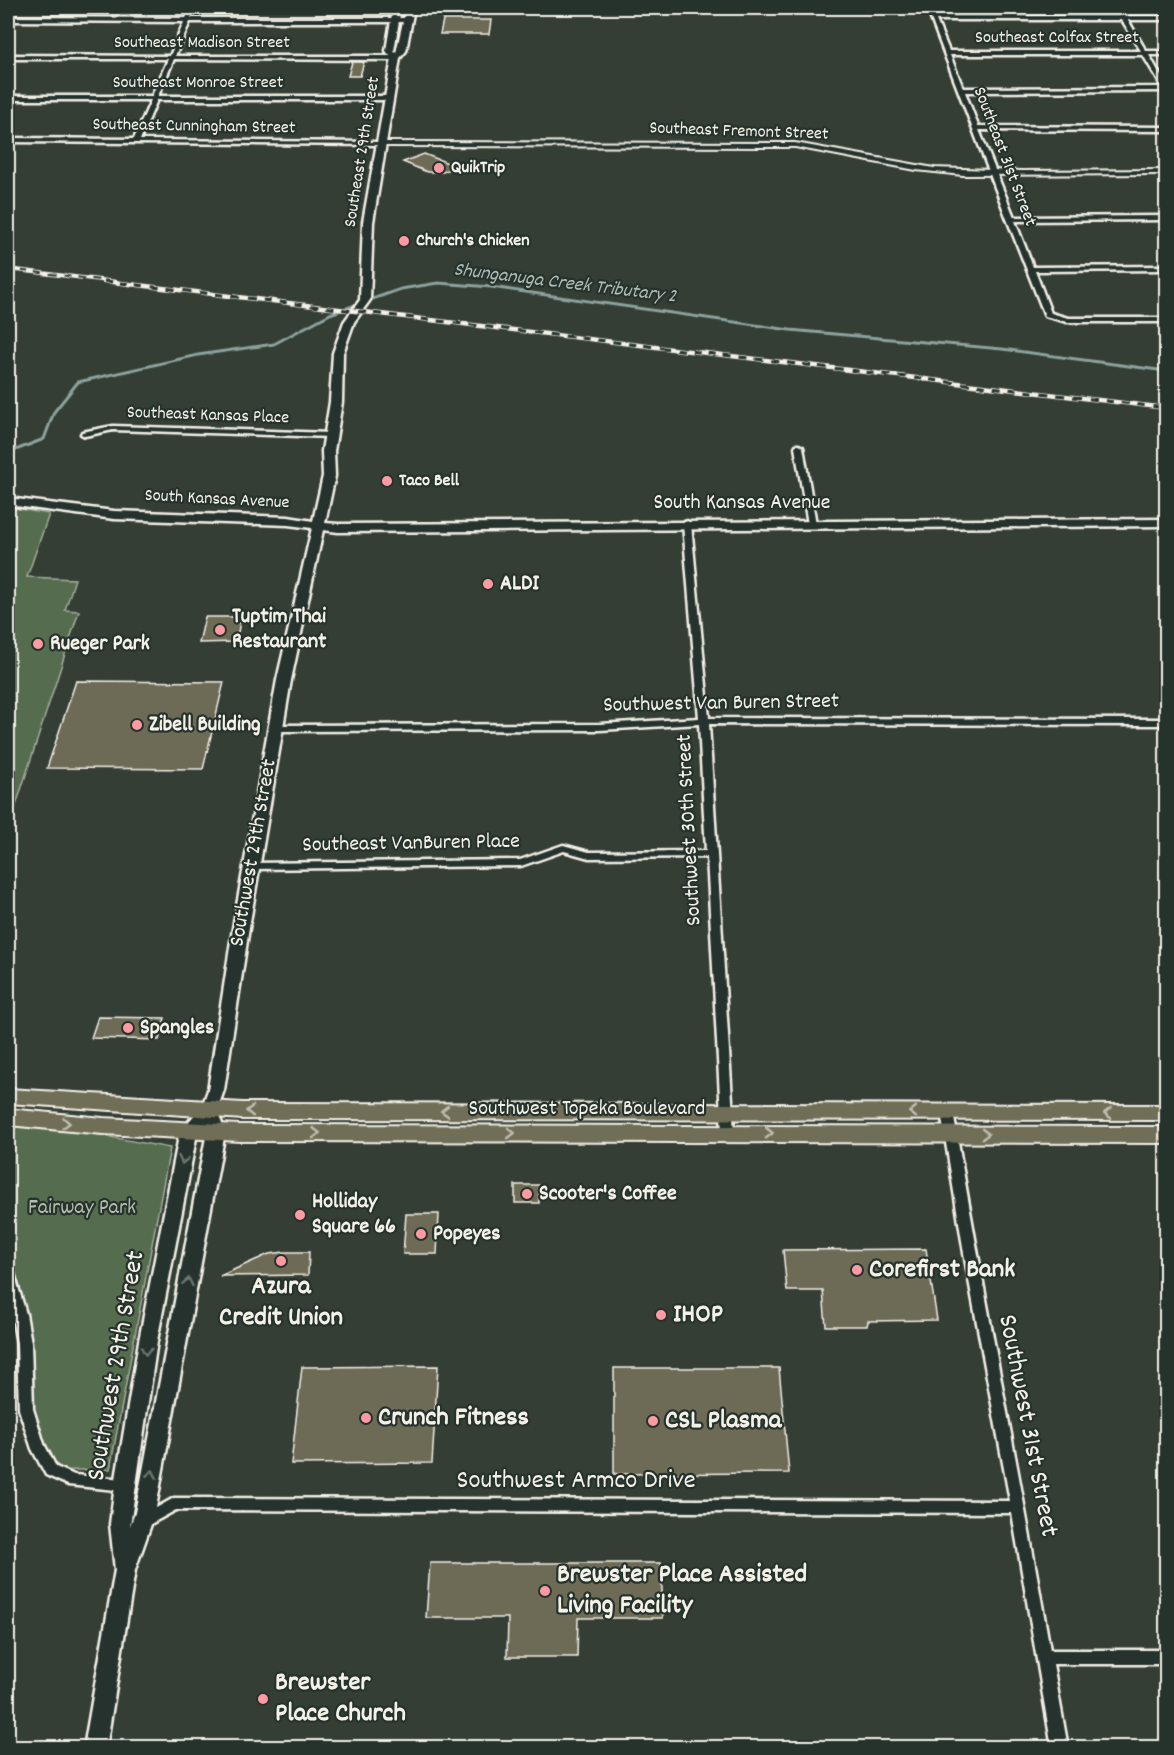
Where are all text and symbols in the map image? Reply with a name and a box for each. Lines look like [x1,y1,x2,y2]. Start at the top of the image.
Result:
street label: Southeast Colfax Street [975,26,1139,51]
street label: Southeast Madison Street [114,31,290,56]
street label: Southeast Monroe Street [113,71,284,96]
street label: Southeast 29th Street [339,75,387,229]
street label: Southeast 31st Street [966,84,1042,231]
street label: Southeast Cunningham Street [92,113,296,141]
street label: Southeast Fremont Street [649,116,829,148]
place label: QuikTrip [451,156,505,181]
marker: QuikTrip [432,161,446,175]
place label: Church's Chicken [416,229,530,254]
marker: Church's Chicken [397,234,411,248]
water label: Shunganuga Creek Tributary 2 [452,256,678,312]
street label: Southeast Kansas Place [127,401,290,431]
place label: Taco Bell [399,469,460,494]
marker: Taco Bell [380,474,394,488]
street label: South Kansas Avenue [144,484,290,516]
street label: South Kansas Avenue [654,488,830,519]
place label: ALDI [500,569,539,600]
marker: ALDI [481,577,495,591]
place label: Tuptim Thai Restaurant [232,602,327,658]
marker: Tuptim Thai Restaurant [213,623,227,637]
place label: Rueger Park [50,629,150,660]
marker: Rueger Park [31,637,45,651]
street label: Southwest Van Buren Street [603,686,839,722]
place label: Zibell Building [149,710,261,741]
marker: Zibell Building [130,718,144,732]
street label: Southwest 30th Street [669,733,711,927]
street label: Southwest 29th Street [222,757,286,949]
street label: Southeast VanBuren Place [302,827,520,861]
place label: Spangles [140,1013,214,1044]
marker: Spangles [121,1021,135,1035]
street label: Southwest Topeka Boulevard [469,1094,705,1125]
one-way arrow [246,1105,255,1117]
one-way arrow [441,1105,450,1117]
one-way arrow [909,1106,918,1118]
one-way arrow [1104,1107,1113,1119]
one-way arrow [61,1116,70,1129]
one-way arrow [312,1127,321,1139]
one-way arrow [507,1127,516,1139]
one-way arrow [765,1127,774,1139]
one-way arrow [981,1128,990,1140]
one-way arrow [177,1154,190,1164]
place label: Scooter's Coffee [539,1179,677,1210]
place label: Holliday Square 66 [312,1187,396,1243]
marker: Scooter's Coffee [520,1187,534,1201]
park label: Fairway Park [28,1193,136,1224]
marker: Holliday Square 66 [293,1208,307,1222]
place label: Popeyes [433,1219,500,1250]
marker: Popeyes [414,1227,428,1241]
street label: Southwest 29th Street [78,1248,156,1484]
place label: Corefirst Bank [869,1251,1015,1290]
marker: Azura Credit Union [274,1254,288,1268]
marker: Corefirst Bank [850,1263,864,1277]
place label: Azura Credit Union [219,1268,343,1338]
one-way arrow [181,1278,194,1288]
place label: IHOP [673,1296,723,1335]
marker: IHOP [654,1308,668,1322]
street label: Southwest 31st Street [986,1312,1068,1541]
one-way arrow [141,1347,153,1356]
place label: Crunch Fitness [378,1399,529,1438]
place label: CSL Plasma [665,1402,783,1441]
marker: Crunch Fitness [359,1411,373,1425]
marker: CSL Plasma [646,1414,660,1428]
street label: Southwest Armco Drive [456,1462,696,1501]
one-way arrow [145,1469,158,1479]
place label: Brewster Place Assisted Living Facility [557,1556,807,1626]
marker: Brewster Place Assisted Living Facility [538,1584,552,1598]
place label: Brewster Place Church [275,1664,406,1734]
marker: Brewster Place Church [256,1692,270,1706]

